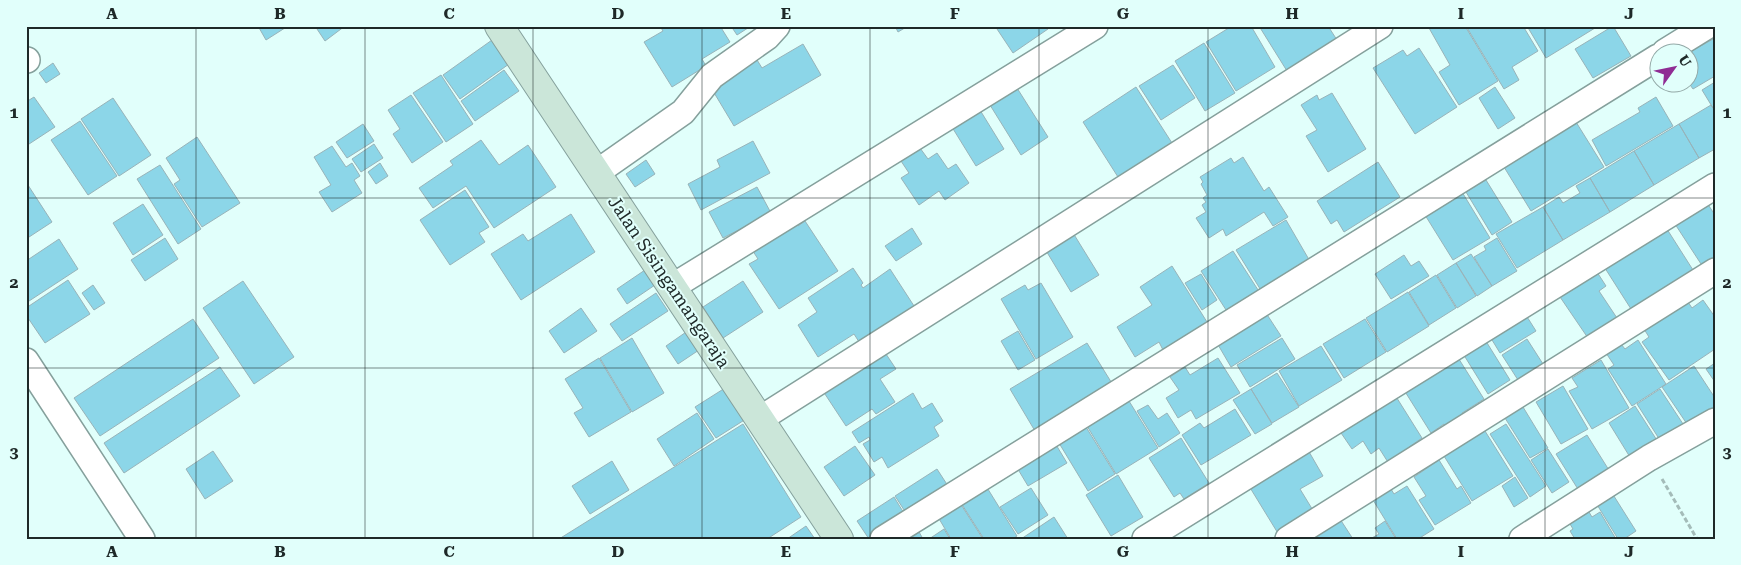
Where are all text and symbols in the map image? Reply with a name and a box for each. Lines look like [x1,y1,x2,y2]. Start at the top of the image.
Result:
text: A [106,4,118,23]
text: B [274,4,286,23]
text: C [443,4,455,23]
text: D [612,4,625,23]
text: E [781,4,791,23]
text: F [950,4,960,23]
text: G [1117,4,1130,23]
text: H [1285,4,1299,23]
text: I [1458,4,1464,23]
text: J [1624,4,1634,23]
north arrow [1648,42,1698,92]
text: U [1675,52,1695,70]
text: 1 [10,103,19,122]
text: 1 [1723,103,1732,122]
street label: Jalan Sisingamangaraja [604,192,735,372]
text: 2 [10,273,19,292]
text: 2 [1723,273,1732,292]
text: 3 [10,443,19,462]
text: 3 [1723,443,1732,462]
text: A [106,542,118,561]
text: B [274,542,286,561]
text: C [443,542,455,561]
text: D [612,542,625,561]
text: E [781,542,791,561]
text: F [950,542,960,561]
text: G [1117,542,1130,561]
text: H [1285,542,1299,561]
text: I [1458,542,1464,561]
text: J [1624,542,1634,561]

